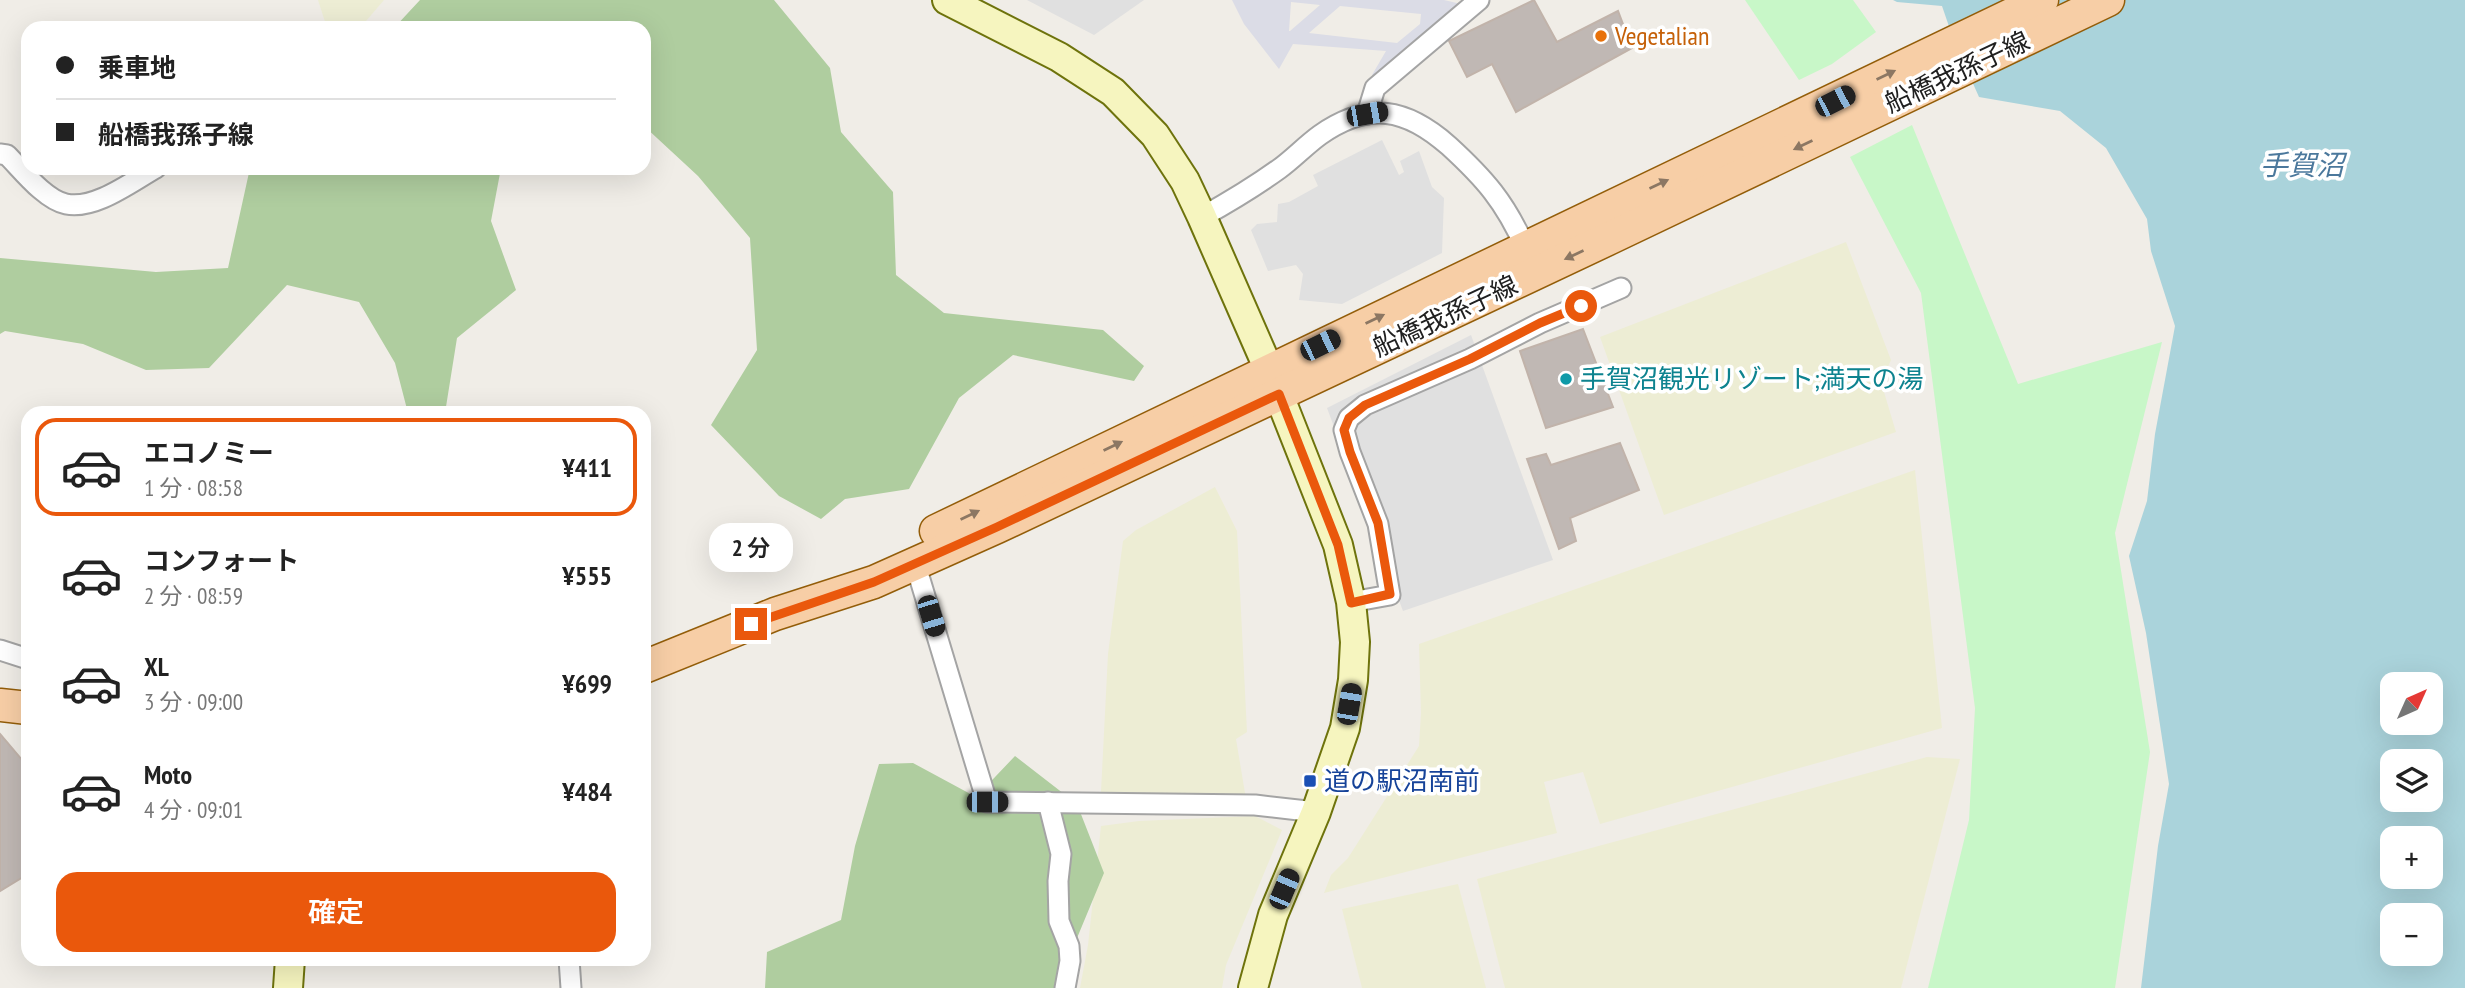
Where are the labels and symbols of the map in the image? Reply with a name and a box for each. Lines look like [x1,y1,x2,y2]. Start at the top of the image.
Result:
place label: Vegetalian [1614,19,1709,52]
street label: 船橋我孫子線 [1879,24,2034,119]
marker: Vegetalian [1593,28,1609,44]
one-way arrow [1877,69,1897,81]
car [1812,82,1859,120]
car [1345,100,1390,128]
one-way arrow [1793,140,1813,151]
water label: 手賀沼 [2260,146,2348,183]
one-way arrow [1649,178,1669,190]
one-way arrow [1564,250,1584,261]
street label: 船橋我孫子線 [1367,268,1522,363]
route start [1565,290,1597,322]
one-way arrow [1365,313,1385,325]
car [1297,326,1344,364]
place label: 手賀沼観光リゾート;満天の湯 [1580,362,1924,395]
marker: 手賀沼観光リゾート;満天の湯 [1558,371,1574,387]
one-way arrow [1103,440,1123,451]
one-way arrow [960,509,980,521]
callout: 2 分 [709,522,793,572]
car [915,593,948,639]
route end [735,608,767,640]
north arrow [2380,672,2443,735]
car [1336,681,1363,727]
place label: 道の駅沼南前 [1324,764,1480,797]
marker: 道の駅沼南前 [1302,773,1318,789]
car [967,792,1009,813]
car [1267,866,1302,912]

